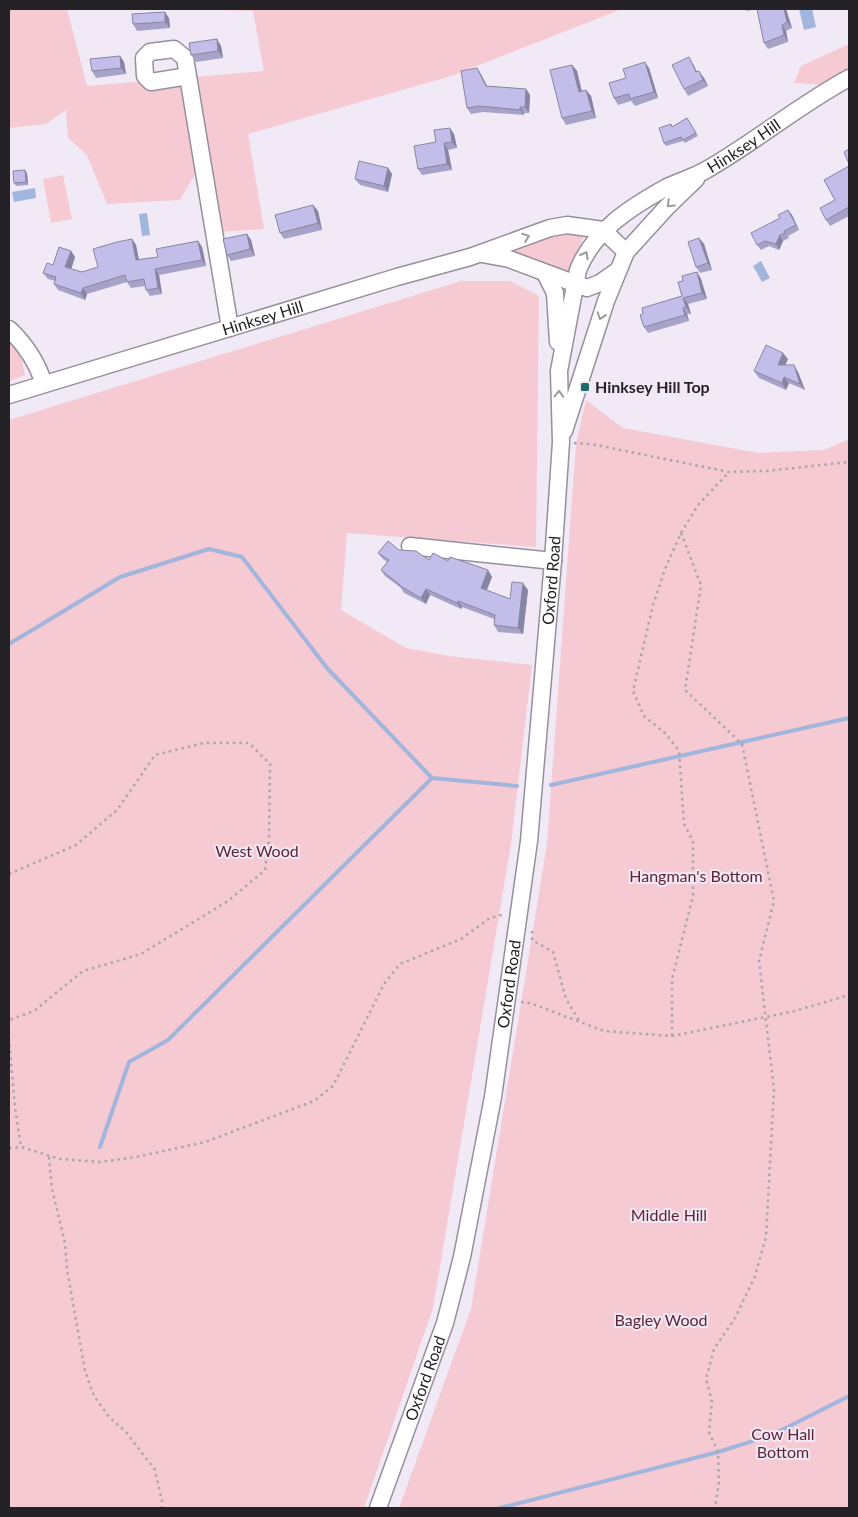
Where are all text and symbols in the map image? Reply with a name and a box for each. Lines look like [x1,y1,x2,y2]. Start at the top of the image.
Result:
street label: Hinksey Hill [703,114,784,176]
one-way arrow [666,199,675,208]
one-way arrow [521,233,530,243]
one-way arrow [579,252,589,261]
street label: Hinksey Hill [220,296,305,339]
one-way arrow [596,311,606,320]
place label: Hinksey Hill Top [595,377,710,396]
marker: Hinksey Hill Top [579,381,591,393]
one-way arrow [554,389,564,397]
street label: Oxford Road [538,535,564,626]
park label: West Wood [215,841,299,860]
park label: Hangman's Bottom [629,866,763,885]
street label: Oxford Road [493,939,524,1029]
park label: Middle Hill [631,1205,707,1224]
park label: Bagley Wood [614,1310,708,1329]
street label: Oxford Road [400,1333,449,1423]
park label: Cow Hall Bottom [751,1424,815,1461]

